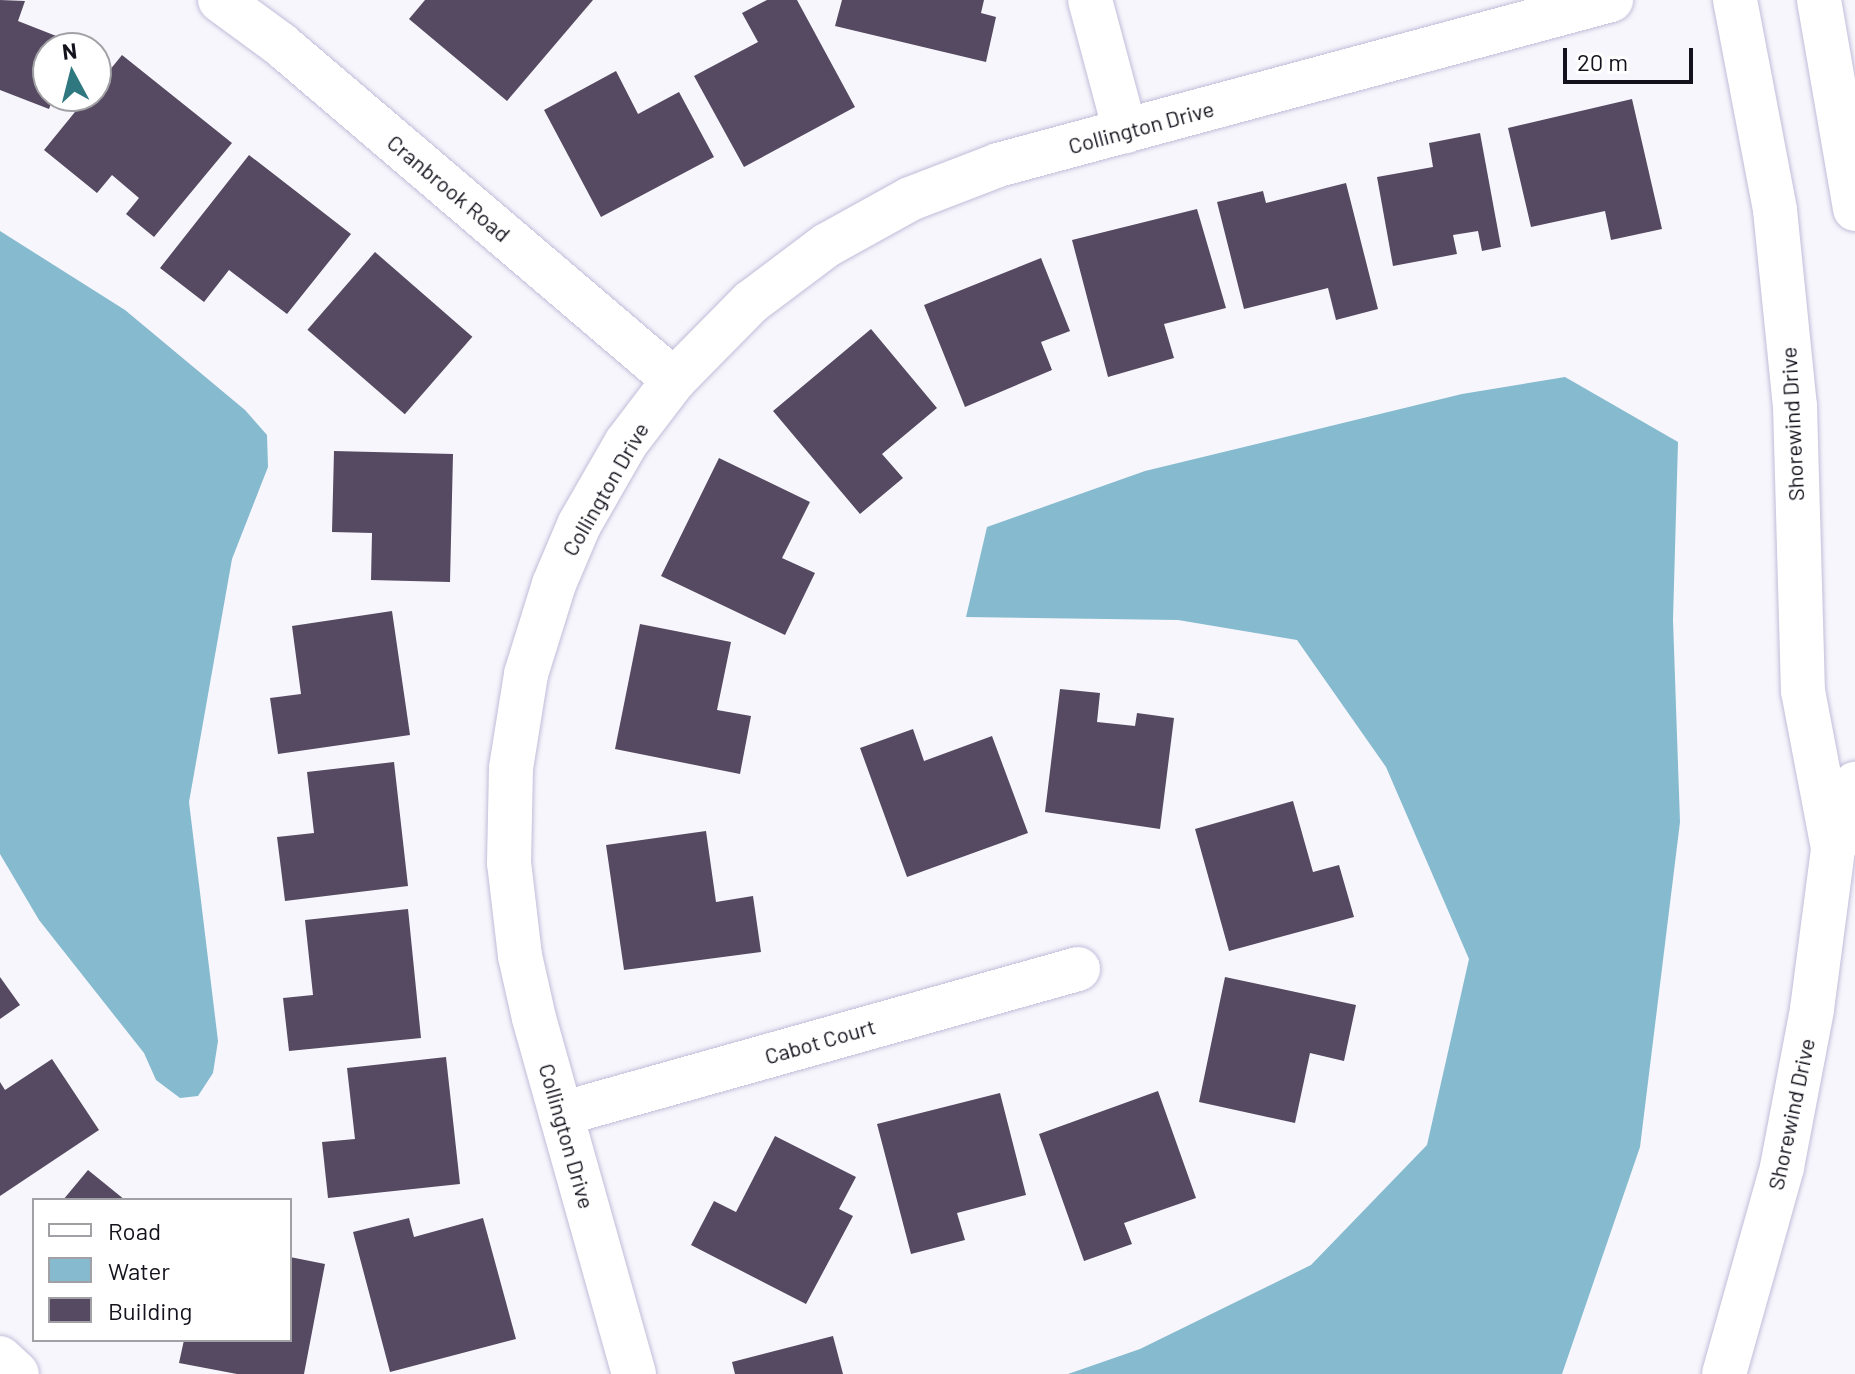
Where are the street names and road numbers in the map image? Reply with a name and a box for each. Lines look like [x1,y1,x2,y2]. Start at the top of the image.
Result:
street label: Collington Drive [1065,95,1217,159]
street label: Cranbrook Road [382,129,516,247]
street label: Shorewind Drive [1775,346,1809,502]
street label: Collington Drive [556,418,654,560]
street label: Cabot Court [762,1013,878,1069]
street label: Shorewind Drive [1762,1036,1820,1192]
street label: Collington Drive [534,1060,600,1212]

